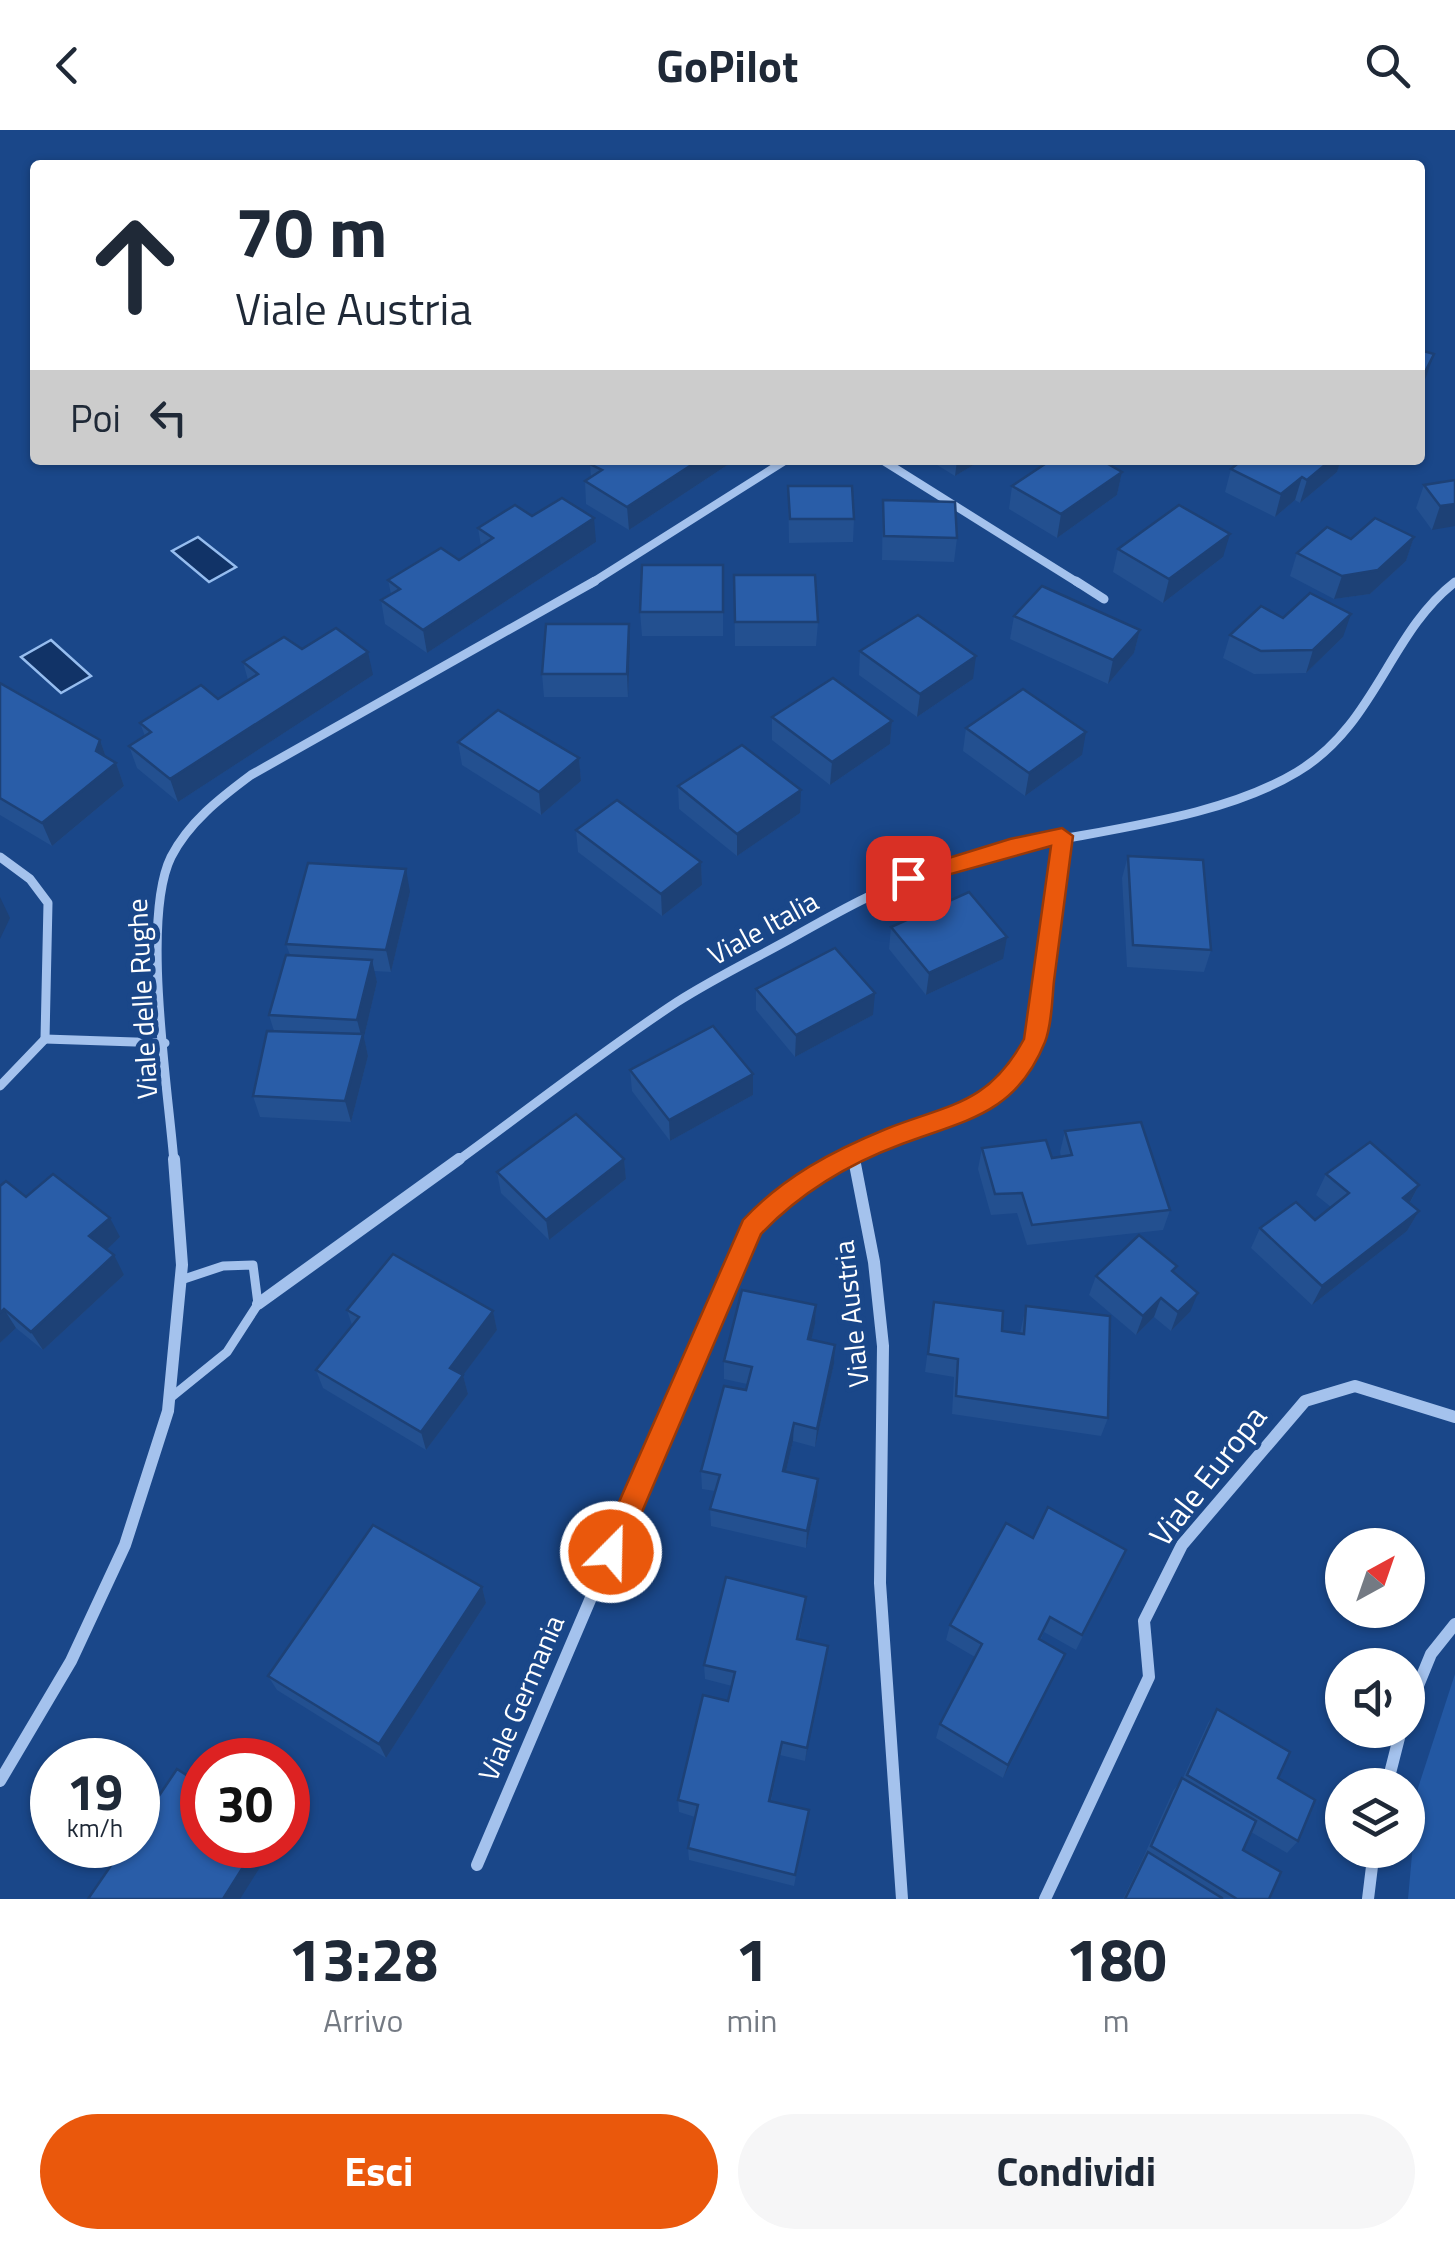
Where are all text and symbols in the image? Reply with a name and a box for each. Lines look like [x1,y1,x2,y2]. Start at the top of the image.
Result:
text: GoPilot [657,31,798,99]
icon: back [40,38,95,93]
icon: search [1360,38,1415,93]
text: 70 m [235,178,388,284]
icon: ahead [70,200,200,330]
text: Viale Austria [235,274,472,342]
text: Poi [70,389,121,447]
icon: left [141,390,196,445]
pin [866,836,951,921]
icon: arrive [881,851,936,906]
street label: Viale Italia [700,880,826,976]
street label: Viale delle Rughe [115,898,168,1101]
street label: Viale Austria [821,1238,880,1390]
street label: Viale Europa [1137,1395,1278,1556]
position arrow [559,1500,663,1604]
north arrow [1325,1528,1425,1628]
map controls [1325,1528,1425,1868]
street label: Viale Germania [466,1608,575,1788]
button: sound [1325,1648,1425,1748]
speed limit sign: 30 [180,1738,310,1868]
text: 19 [67,1753,123,1829]
button: layers [1325,1768,1425,1868]
text: km/h [67,1809,123,1847]
text: 13:28 [288,1913,438,2004]
text: 1 [735,1913,769,2004]
text: 180 [1066,1913,1167,2004]
text: Arrivo [323,1996,403,2044]
text: min [726,1996,777,2044]
text: m [1103,1996,1130,2044]
button: Esci [40,2114,718,2229]
button: Condividi [738,2114,1415,2229]

